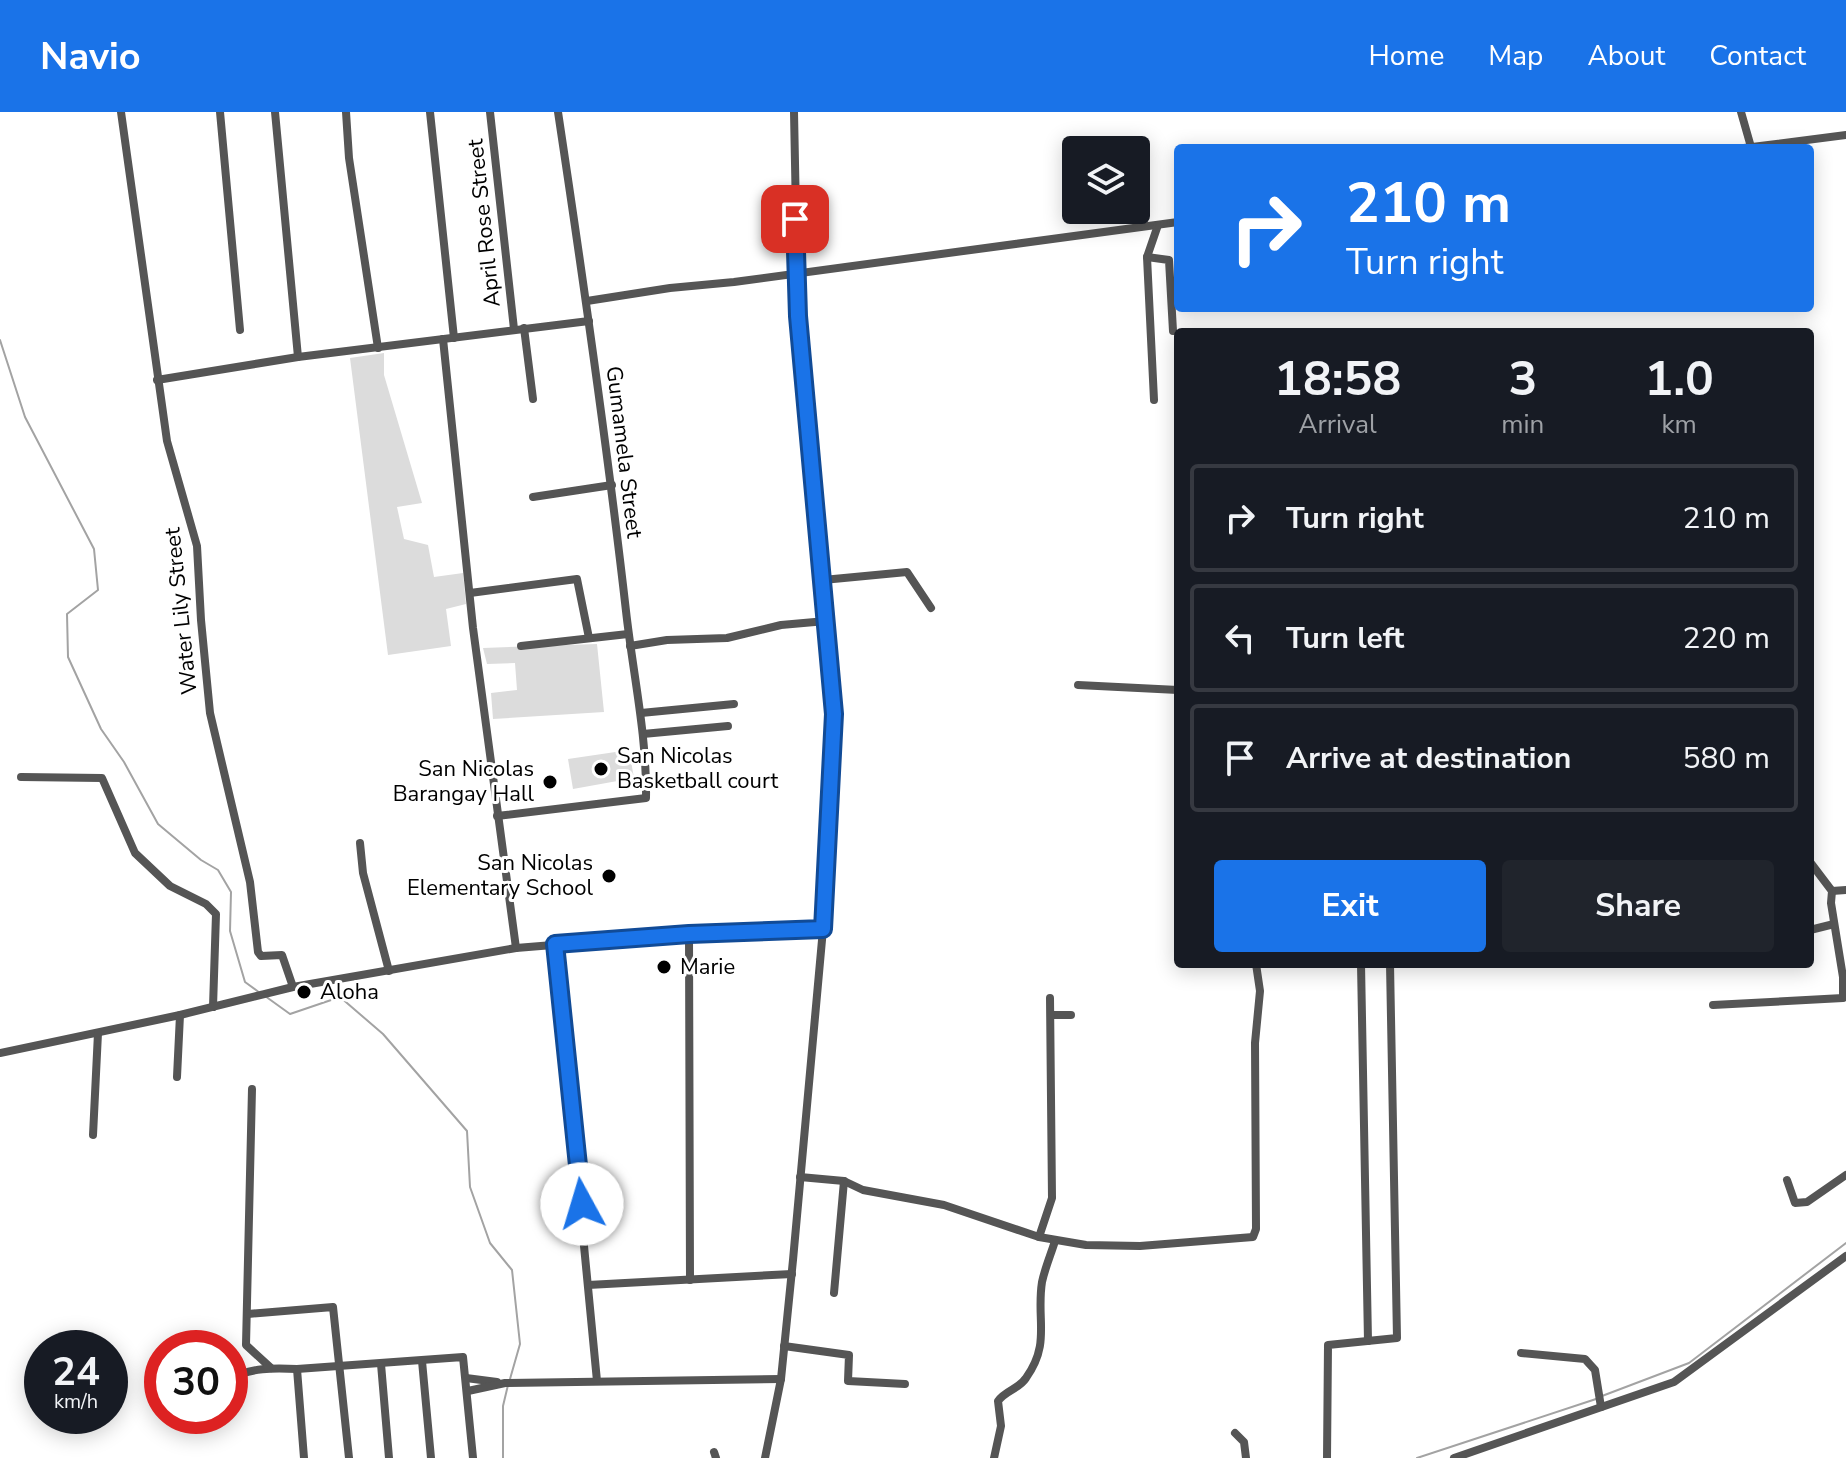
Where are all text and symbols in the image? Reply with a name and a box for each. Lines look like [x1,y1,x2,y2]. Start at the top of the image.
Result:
text: Navio [40,31,141,82]
text: Home [1369,37,1444,75]
text: Map [1488,37,1543,75]
text: About [1587,37,1665,75]
text: Contact [1709,37,1806,75]
map controls [1062,136,1150,224]
button: layers [1062,136,1150,224]
street label: April Rose Street [460,137,508,308]
text: 210 m [1346,165,1511,242]
icon: right [1214,176,1318,280]
pin [761,185,829,253]
icon: arrive [773,197,817,241]
text: Turn right [1346,238,1503,287]
text: 18:58 [1274,346,1401,412]
text: 3 [1508,346,1537,412]
text: 1.0 [1644,346,1714,412]
street label: Gumamela Street [599,364,649,540]
text: Arrival [1299,407,1377,442]
text: min [1501,407,1544,442]
text: km [1662,407,1697,442]
icon: right [1218,496,1262,540]
text: Turn right [1286,498,1424,539]
text: 210 m [1683,498,1770,539]
street label: Water Lily Street [157,526,205,696]
icon: left [1218,616,1262,660]
text: Turn left [1286,618,1404,659]
text: 220 m [1683,618,1770,659]
icon: arrive [1218,736,1262,780]
text: Arrive at destination [1286,738,1571,779]
text: 580 m [1683,738,1770,779]
place label: San Nicolas Basketball court [617,741,778,796]
place label: San Nicolas Barangay Hall [393,754,534,809]
marker: San Nicolas Basketball court [592,760,610,778]
marker: San Nicolas Barangay Hall [541,773,559,791]
place label: San Nicolas Elementary School [407,848,593,903]
button: Exit [1214,860,1486,952]
button: Share [1502,860,1774,952]
marker: San Nicolas Elementary School [600,867,618,885]
place label: Marie [680,952,735,982]
marker: Marie [655,958,673,976]
place label: Aloha [320,977,379,1007]
marker: Aloha [295,983,313,1001]
position arrow [540,1162,624,1246]
speed limit sign: 30 [144,1330,248,1434]
text: 24 [52,1345,100,1399]
text: km/h [54,1388,98,1415]

